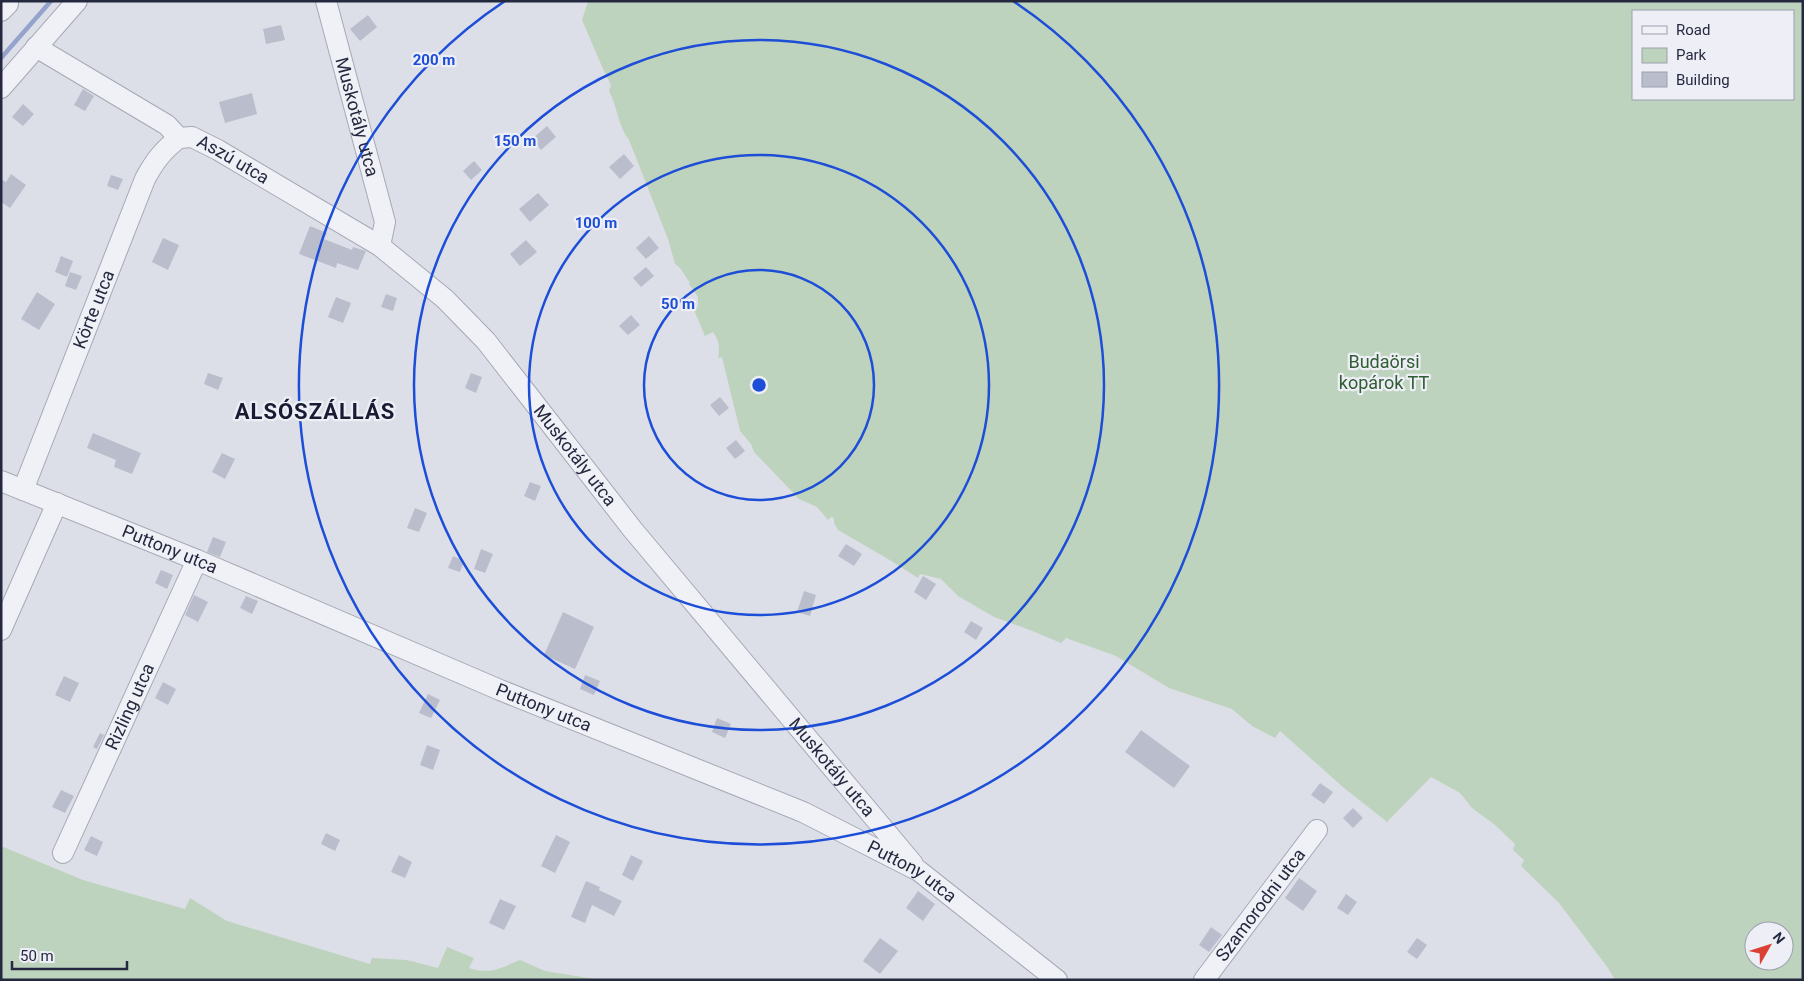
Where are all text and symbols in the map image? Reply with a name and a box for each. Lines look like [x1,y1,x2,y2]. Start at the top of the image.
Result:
legend [1632,10,1794,100]
text: Road [1676,21,1710,39]
text: Park [1676,46,1707,64]
text: 200 m [413,51,455,69]
street label: Muskotály utca [331,55,383,179]
text: Building [1676,71,1730,89]
street label: Aszú utca [194,130,273,188]
text: 150 m [494,132,536,150]
text: 100 m [575,214,617,232]
street label: Körte utca [68,267,118,352]
text: 50 m [661,295,695,313]
park label: Budaörsi kopárok TT [1339,351,1429,393]
centre of rings [750,376,768,394]
district label: ALSÓSZÁLLÁS [235,398,395,424]
street label: Muskotály utca [530,400,621,510]
street label: Puttony utca [119,520,221,578]
street label: Rizling utca [101,660,158,753]
street label: Puttony utca [493,678,595,736]
street label: Muskotály utca [785,713,880,821]
street label: Puttony utca [864,836,961,907]
street label: Szamorodni utca [1211,844,1309,965]
north arrow [1744,921,1794,971]
text: N [1770,929,1788,947]
scale bar [12,938,128,970]
text: 50 m [20,947,54,965]

